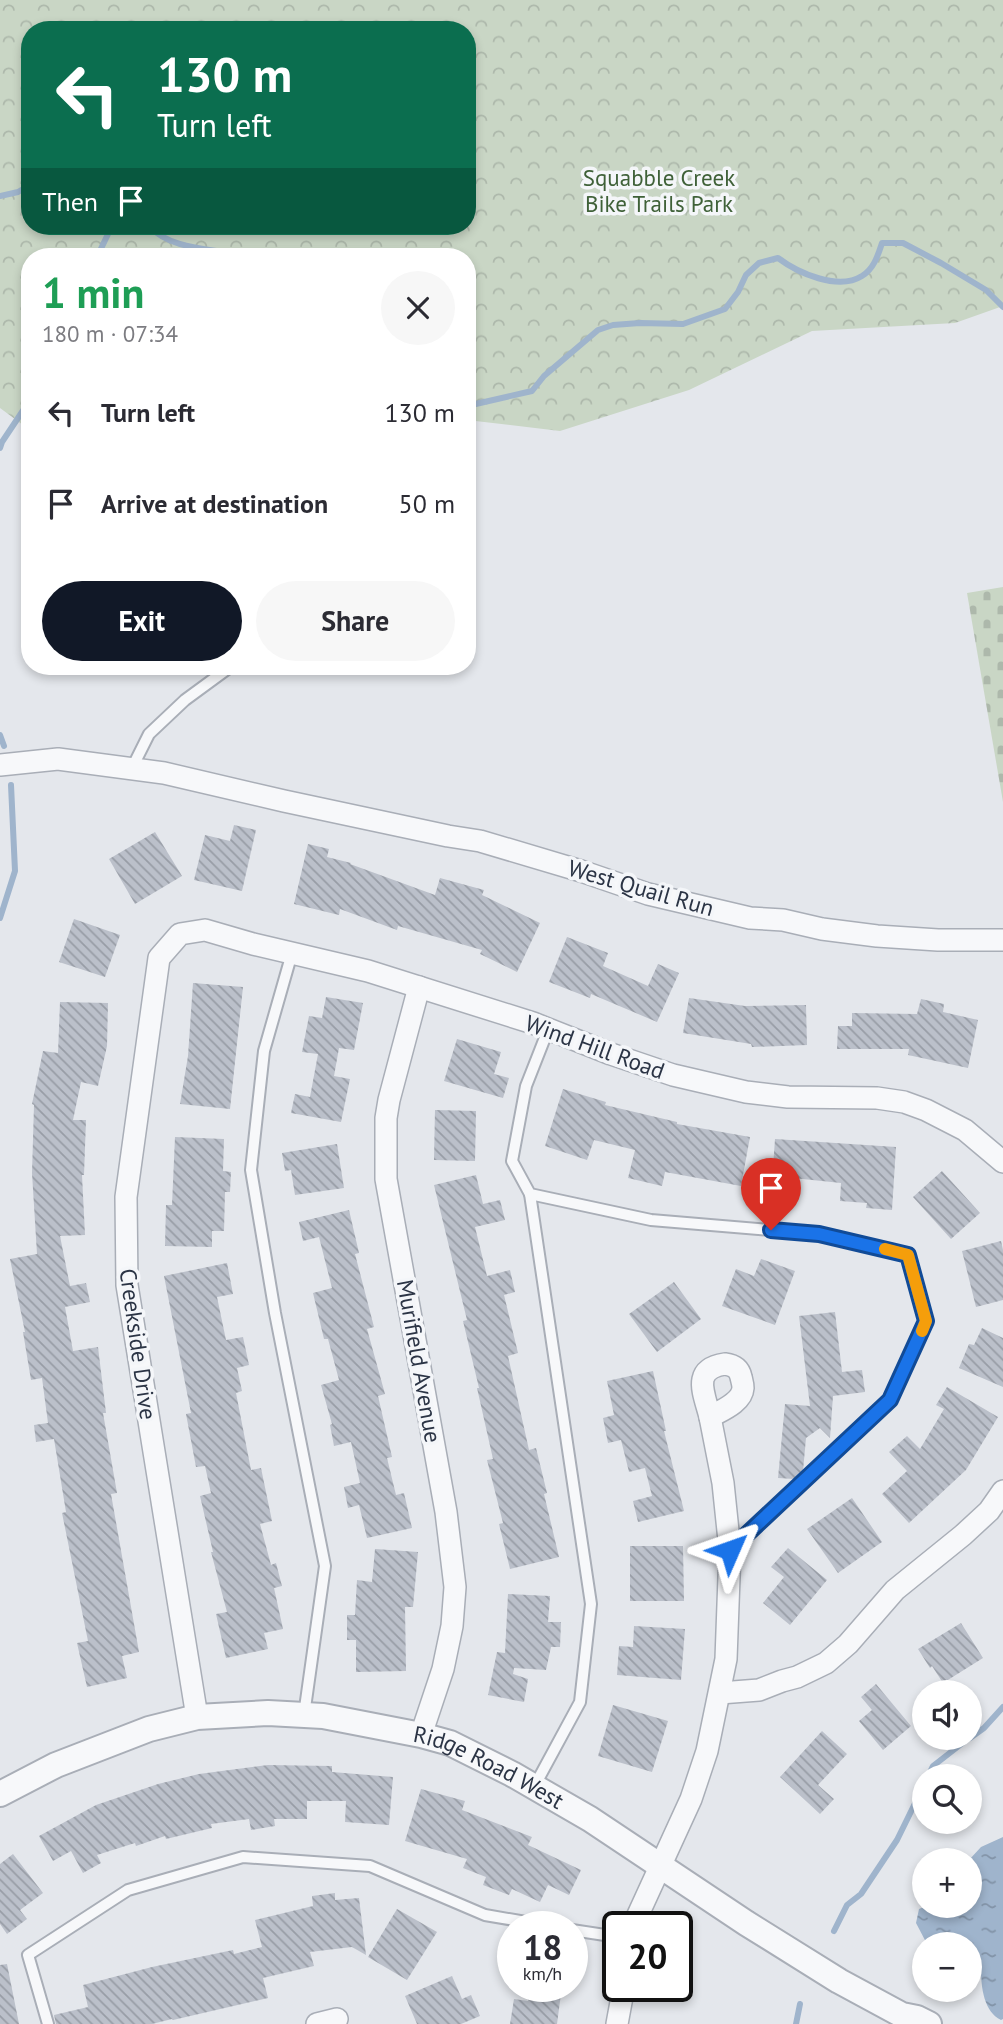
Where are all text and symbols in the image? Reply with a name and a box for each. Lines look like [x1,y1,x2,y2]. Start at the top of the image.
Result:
text: 130 m [157,42,292,106]
icon: left [42,49,133,140]
text: Turn left [157,104,272,146]
park label: Squabble Creek Bike Trails Park [583,163,735,218]
icon: arrive [112,182,150,220]
text: Then [42,185,98,218]
text: 1 min [42,265,144,320]
button: close [381,271,455,345]
text: 180 m · 07:34 [42,319,178,348]
icon: left [42,394,80,432]
text: Turn left [101,396,195,429]
text: 130 m [384,396,455,429]
icon: arrive [42,485,80,523]
text: Arrive at destination [101,487,328,520]
text: 50 m [399,487,455,520]
button: Exit [42,581,242,661]
button: Share [256,581,455,661]
street label: West Quail Run [565,853,717,922]
street label: Wind Hill Road [522,1008,669,1085]
pin [741,1158,801,1230]
icon: arrive [752,1169,790,1207]
street label: Creekside Drive [114,1267,163,1421]
street label: Murifield Avenue [391,1277,448,1445]
position arrow [693,1513,767,1587]
map controls [912,1680,982,2002]
button: sound [912,1680,982,1750]
street label: Ridge Road West [411,1719,569,1815]
button: search [912,1764,982,1834]
button: + [912,1848,982,1918]
speed limit sign: 20 [602,1911,693,2002]
text: 18 [523,1924,562,1970]
button: − [912,1932,982,2002]
text: km/h [523,1962,562,1985]

